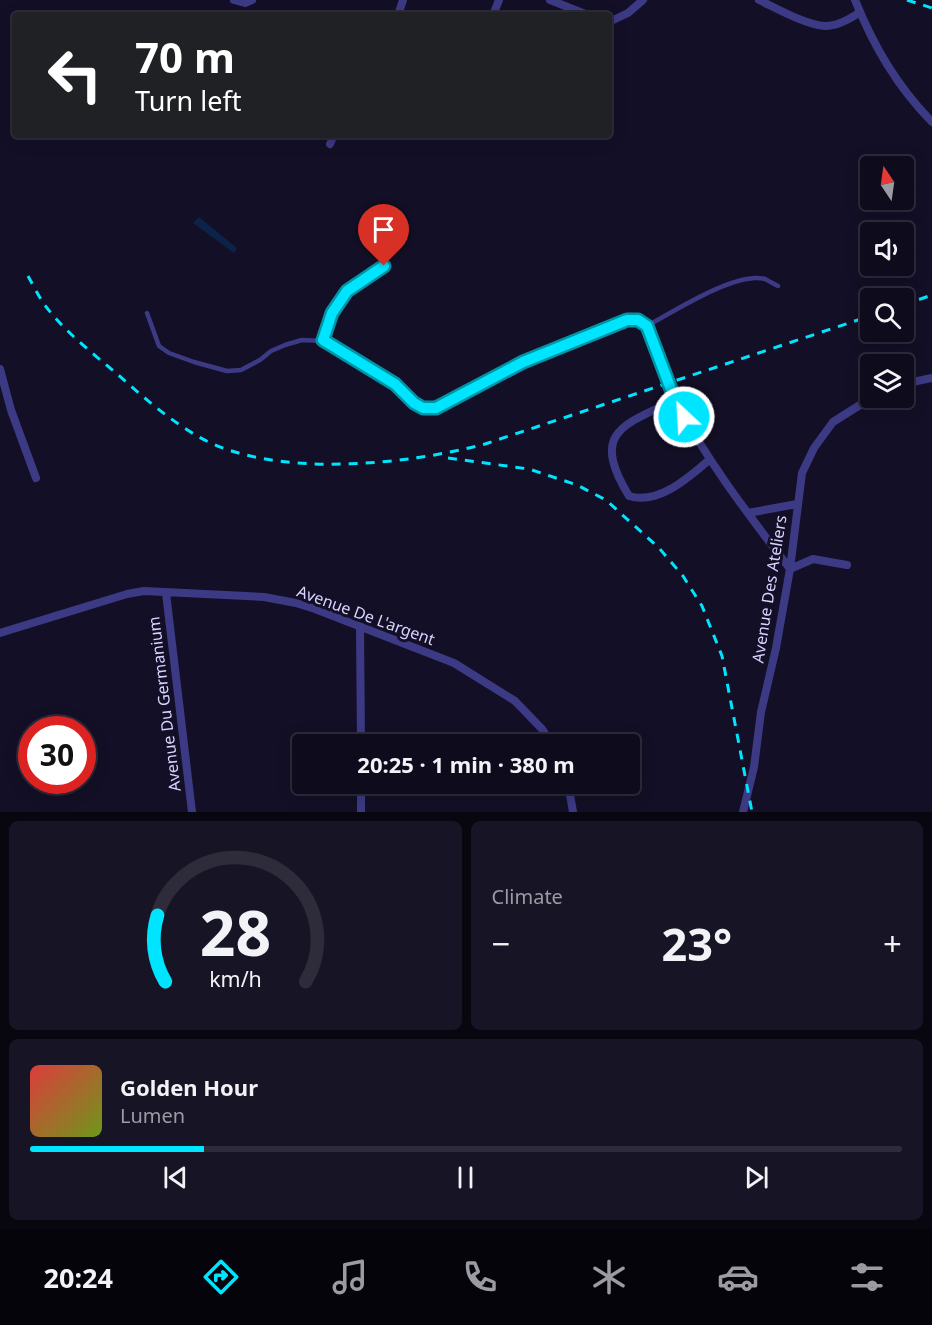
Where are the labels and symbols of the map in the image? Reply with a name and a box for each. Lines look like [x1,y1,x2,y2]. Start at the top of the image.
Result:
north arrow [860,156,914,210]
pin [358,204,409,266]
position arrow [652,385,716,449]
street label: Avenue Des Ateliers [746,513,792,665]
street label: Avenue De L'argent [294,580,438,650]
street label: Avenue Du Germanium [142,615,186,793]
speed limit sign: 30 [18,716,96,794]

